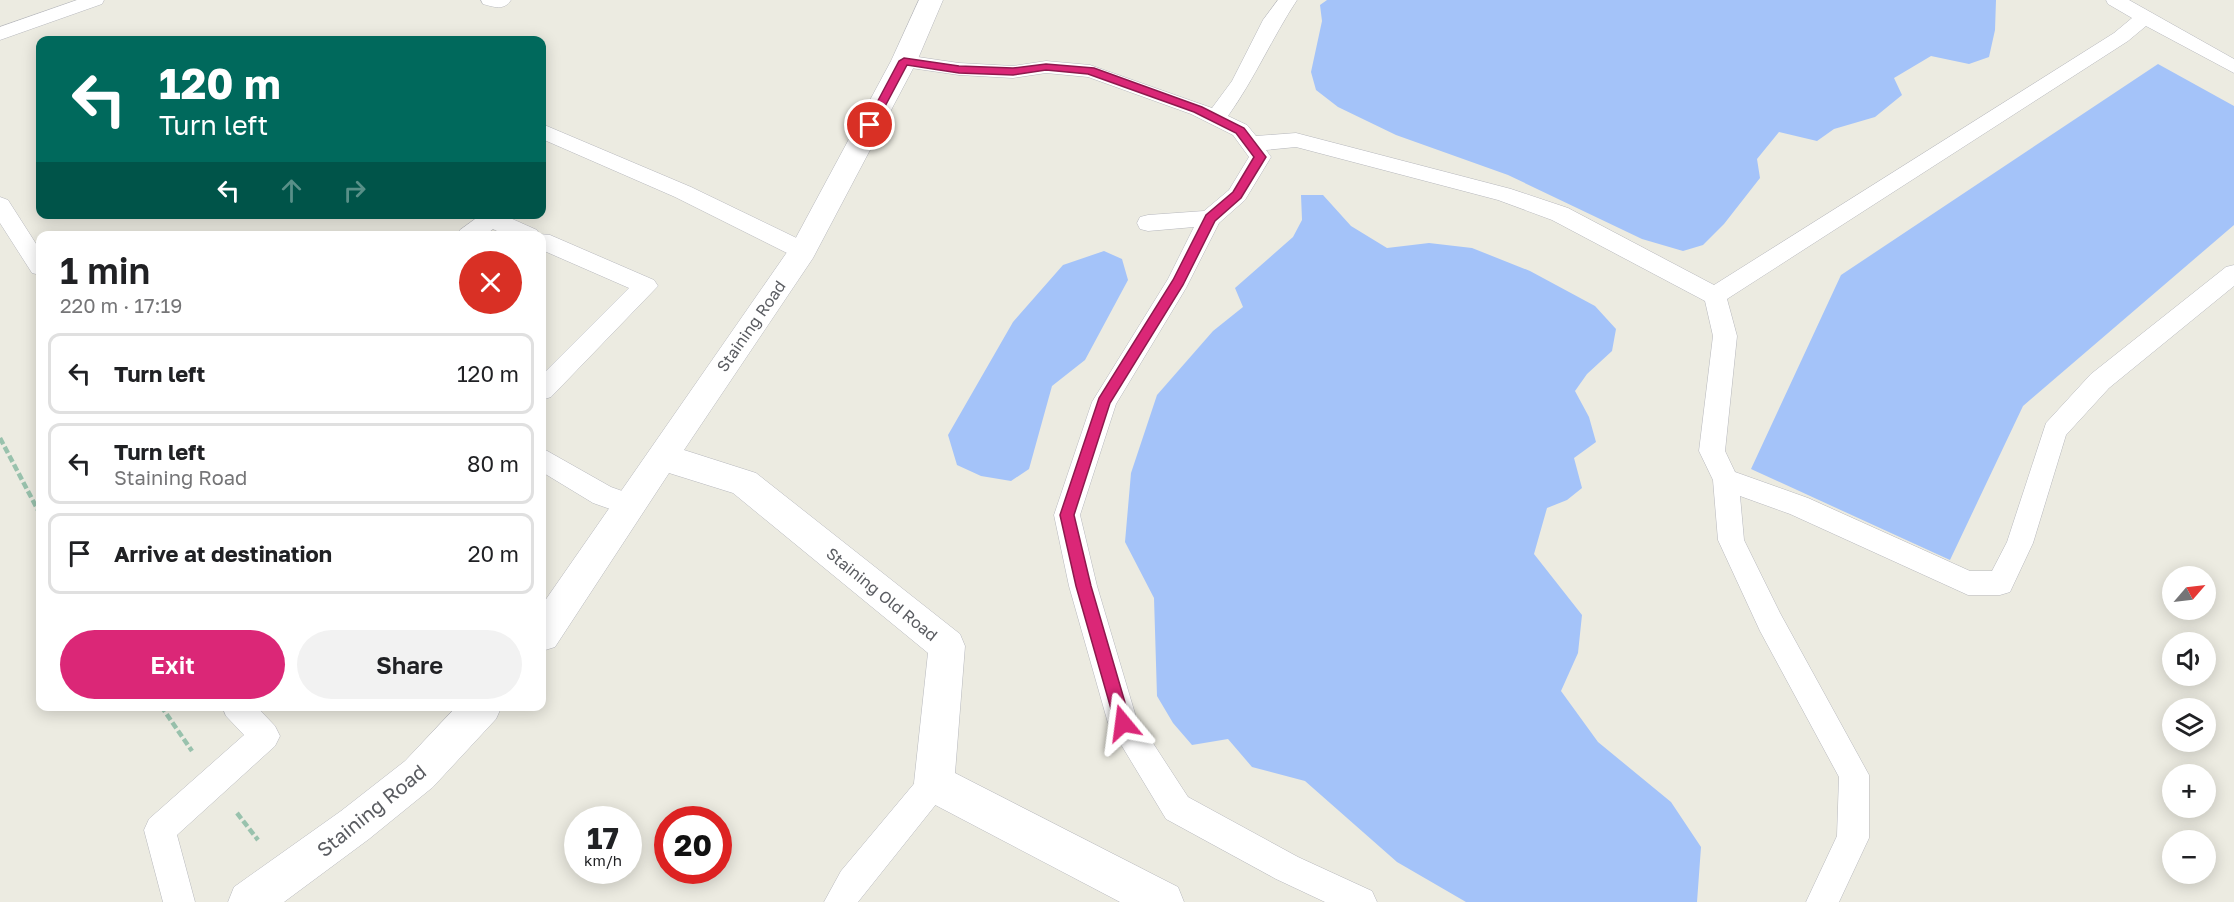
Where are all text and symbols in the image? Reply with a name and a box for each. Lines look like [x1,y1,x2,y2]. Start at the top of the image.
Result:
text: 120 m [159,58,281,108]
icon: left [60,60,138,138]
pin [844,99,895,150]
icon: arrive [853,108,886,141]
text: Turn left [159,109,268,141]
icon: left [212,174,245,207]
icon: ahead [275,174,308,207]
icon: right [338,174,371,207]
text: 1 min [60,249,150,292]
button: close [459,251,522,314]
street label: Staining Road [712,277,790,375]
text: 220 m · 17:19 [60,293,182,317]
icon: left [63,357,96,390]
text: Turn left [114,360,205,387]
text: 120 m [457,360,519,387]
text: Turn left [114,438,205,465]
icon: left [63,447,96,480]
text: 80 m [467,450,519,477]
text: Staining Road [114,465,247,489]
icon: arrive [63,537,96,570]
text: Arrive at destination [114,540,332,567]
text: 20 m [468,540,519,567]
street label: Staining Old Road [822,543,942,645]
north arrow [2162,566,2216,620]
map controls [2162,566,2216,884]
button: Exit [60,630,285,699]
button: Share [297,630,522,699]
button: sound [2162,632,2216,686]
position arrow [1091,691,1155,755]
button: layers [2162,698,2216,752]
street label: Staining Road [312,759,430,861]
button: + [2162,764,2216,818]
speed limit sign: 20 [654,806,732,884]
text: 17 [587,820,619,856]
button: − [2162,830,2216,884]
text: km/h [584,851,622,869]

